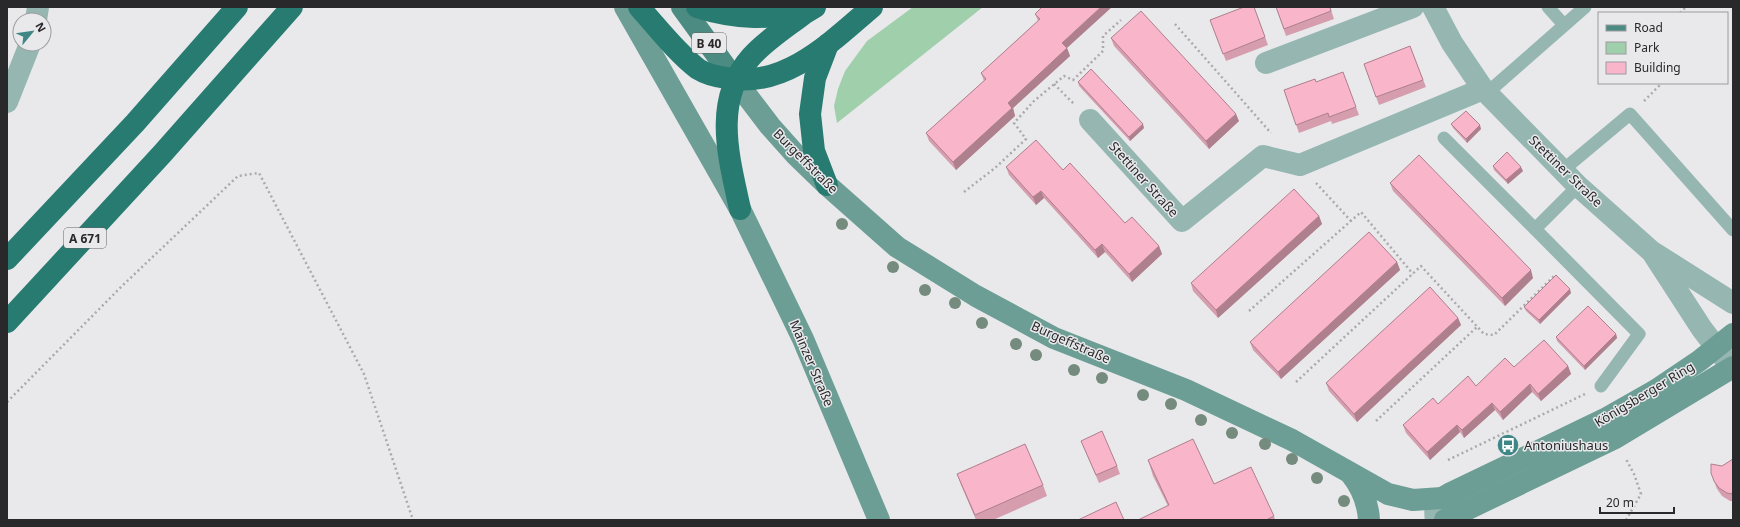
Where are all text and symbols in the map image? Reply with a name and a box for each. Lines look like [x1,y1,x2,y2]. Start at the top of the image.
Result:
north arrow [12,12,52,52]
legend [1598,12,1728,84]
text: N [32,19,50,34]
text: Road [1634,19,1663,36]
road number: B 40 [692,33,726,53]
text: Park [1634,39,1660,56]
text: Building [1634,59,1681,76]
street label: Burgeffstraße [770,125,842,197]
street label: Stettiner Straße [1525,131,1607,211]
street label: Stettiner Straße [1105,137,1183,221]
road number: A 671 [64,228,106,248]
street label: Mainzer Straße [786,317,838,409]
street label: Burgeffstraße [1029,317,1113,367]
street label: Königsberger Ring [1591,357,1697,431]
bus stop icon: Antoniushaus [1495,432,1521,458]
place label: Antoniushaus [1524,436,1608,454]
scale bar [1600,489,1674,515]
text: 20 m [1606,494,1634,511]

